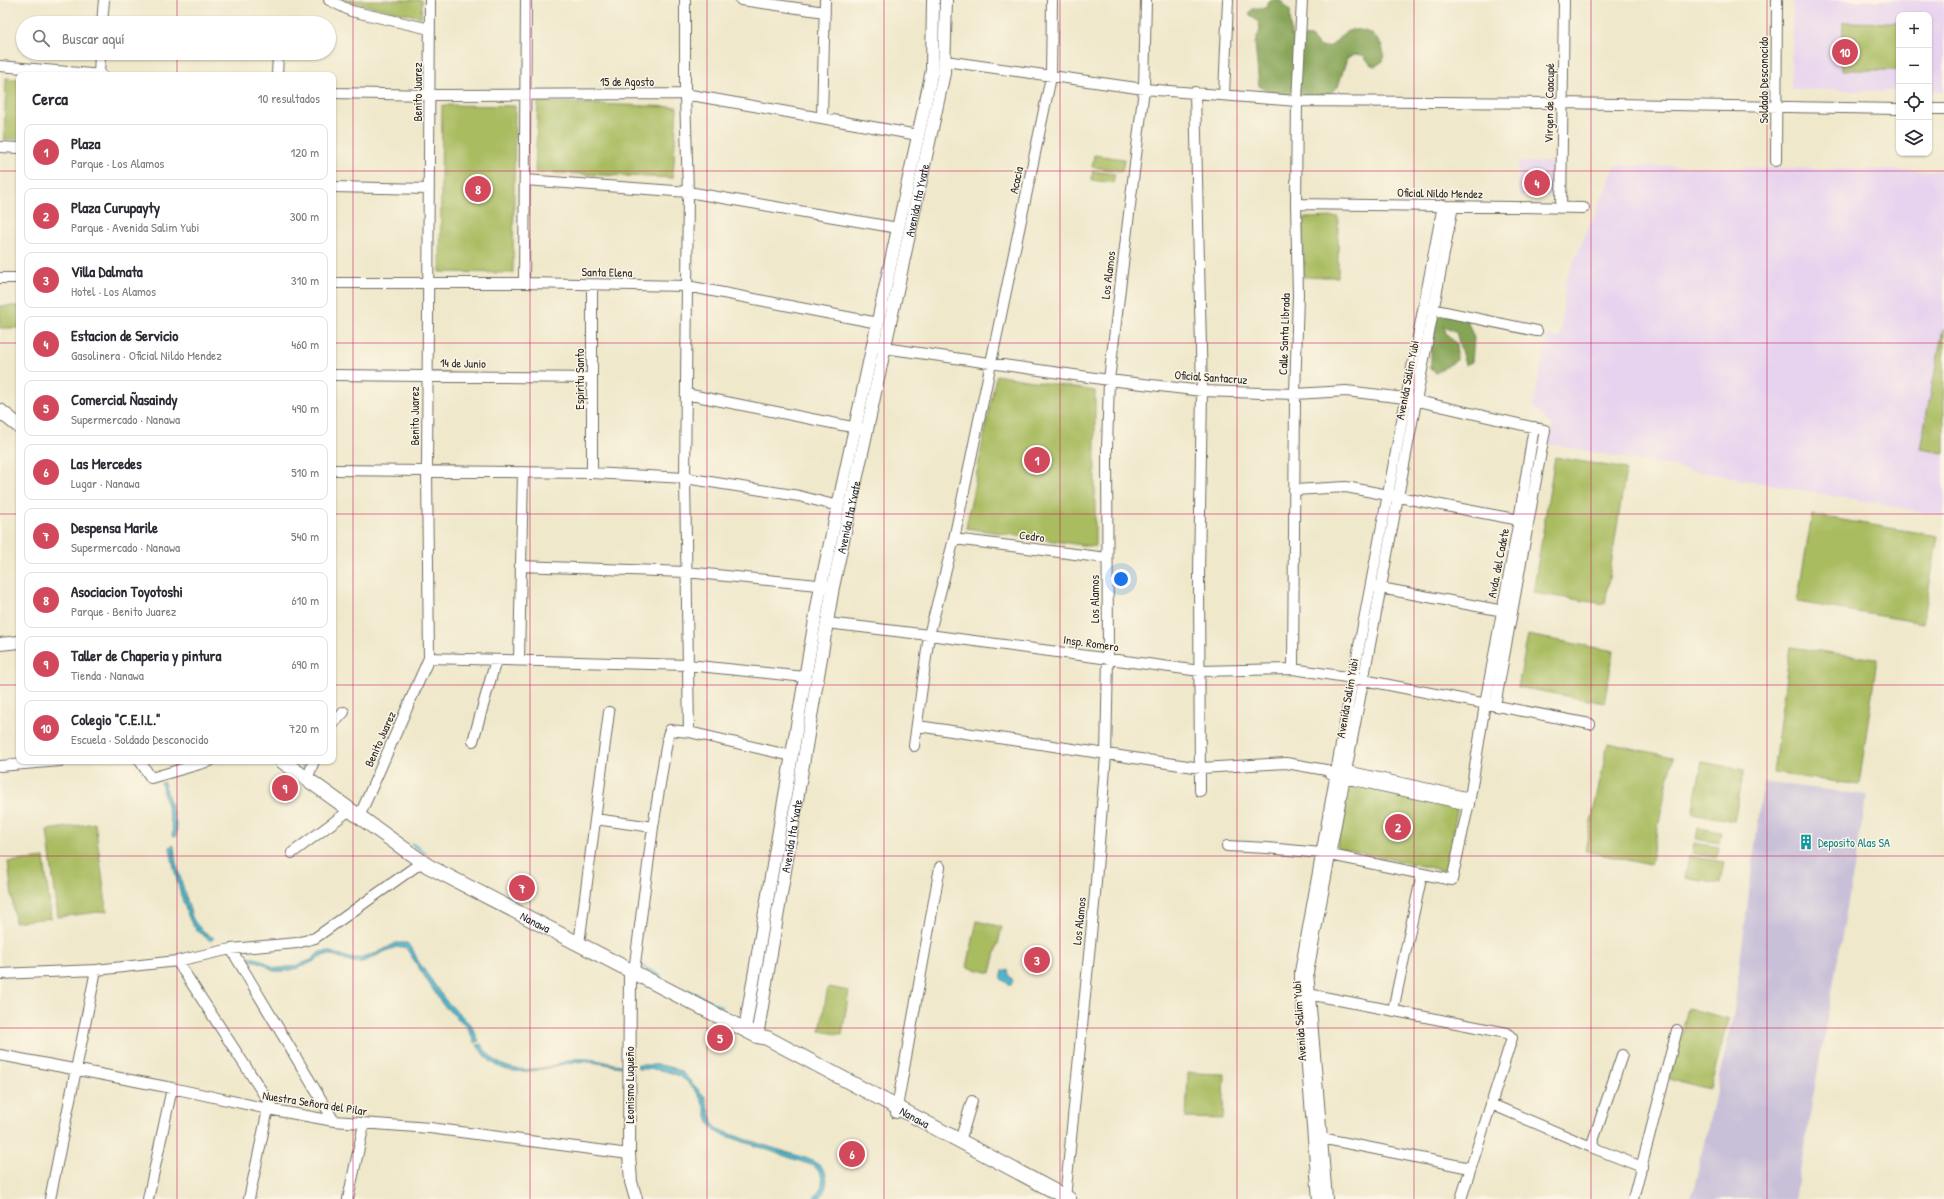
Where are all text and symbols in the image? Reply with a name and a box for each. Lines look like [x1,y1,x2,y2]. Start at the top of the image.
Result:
map controls [1896,12,1932,156]
button: + [1896,12,1932,48]
search box [16,16,336,60]
icon: search [30,27,52,49]
text: Buscar aquí [62,28,125,49]
street label: Soldado Desconocido [1755,36,1772,123]
pin: 10 [1832,37,1858,67]
button: − [1896,48,1932,84]
street label: Benito Juarez [409,62,426,122]
street label: Virgen de Caacupé [1540,63,1558,143]
street label: 15 de Agosto [600,73,654,90]
button: locate [1896,84,1932,120]
text: Cerca [32,87,68,110]
text: 10 resultados [258,89,320,107]
button: layers [1896,120,1932,156]
text: Plaza [71,133,100,154]
text: 1 [44,143,48,161]
text: 120 m [291,143,319,161]
text: Parque · Los Alamos [71,154,164,172]
street label: Avenida Ita Yvate [900,162,933,238]
street label: Acacia [1005,165,1027,195]
pin: 4 [1524,168,1550,198]
pin: 8 [465,174,491,204]
street label: Oficial Nildo Mendez [1397,184,1483,202]
text: Plaza Curupayty [71,197,160,218]
text: 2 [43,207,49,225]
text: 300 m [290,207,319,225]
text: Parque · Avenida Salim Yubi [71,218,199,236]
street label: Los Alamos [1097,250,1119,300]
text: Villa Dalmata [71,261,143,282]
street label: Santa Elena [582,263,633,281]
text: 3 [43,271,49,289]
text: 310 m [291,271,319,289]
text: Hotel · Los Alamos [71,282,156,300]
street label: Calle Santa Librada [1274,292,1294,375]
text: Estacion de Servicio [71,325,178,346]
text: 4 [44,335,48,353]
text: 460 m [291,335,319,353]
street label: Avenida Salim Yubi [1391,339,1423,421]
text: Gasolinera · Oficial Nildo Mendez [71,346,222,364]
street label: Espiritu Santo [571,348,588,410]
street label: 14 de Junio [440,354,486,372]
street label: Oficial Santacruz [1174,366,1248,388]
street label: Benito Juarez [406,386,423,446]
text: Comercial Ñasaindy [71,389,178,410]
text: 5 [43,399,49,417]
text: 490 m [292,399,319,417]
text: Supermercado · Nanawa [71,410,180,428]
pin: 1 [1024,445,1050,475]
text: Las Mercedes [71,453,142,474]
text: 6 [43,463,49,481]
text: 510 m [291,463,319,481]
text: Lugar · Nanawa [71,474,140,492]
street label: Avenida Ita Yvate [832,479,864,555]
text: Despensa Marile [71,517,158,538]
street label: Cedro [1018,526,1046,546]
text: 7 [43,527,49,545]
text: 540 m [291,527,319,545]
street label: Avda. del Cadete [1483,527,1513,599]
text: Supermercado · Nanawa [71,538,180,556]
your location [1111,569,1131,589]
street label: Los Alamos [1086,575,1103,623]
text: Asociacion Toyotoshi [71,581,183,602]
text: 8 [43,591,49,609]
text: 610 m [291,591,319,609]
text: Parque · Benito Juarez [71,602,176,620]
street label: Insp. Romero [1062,631,1120,655]
text: Taller de Chaperia y pintura [71,645,221,666]
text: 9 [44,655,48,673]
text: 690 m [291,655,319,673]
street label: Avenida Salim Yubi [1332,657,1362,739]
text: Tienda · Nanawa [71,666,144,684]
text: Colegio "C.E.I.L." [71,709,161,730]
street label: Benito Juarez [360,709,400,769]
text: 10 [41,719,51,737]
text: 720 m [289,719,319,737]
text: Escuela · Soldado Desconocido [71,730,208,748]
pin: 9 [272,773,298,803]
street label: Avenida Ita Yvate [776,798,805,874]
pin: 2 [1385,812,1411,842]
building icon: Deposito Alas SA [1797,833,1815,851]
place label: Deposito Alas SA [1818,834,1890,851]
pin: 7 [509,873,535,903]
street label: Los Alamos [1068,896,1090,946]
street label: Nanawa [518,907,554,937]
pin: 3 [1024,945,1050,975]
street label: Avenida Salim Yubi [1288,980,1310,1062]
pin: 5 [707,1023,733,1053]
street label: Leonismo Luqueño [621,1046,638,1124]
street label: Nuestra Señora del Pilar [261,1086,369,1120]
street label: Nanawa [897,1102,933,1132]
pin: 6 [839,1139,865,1169]

